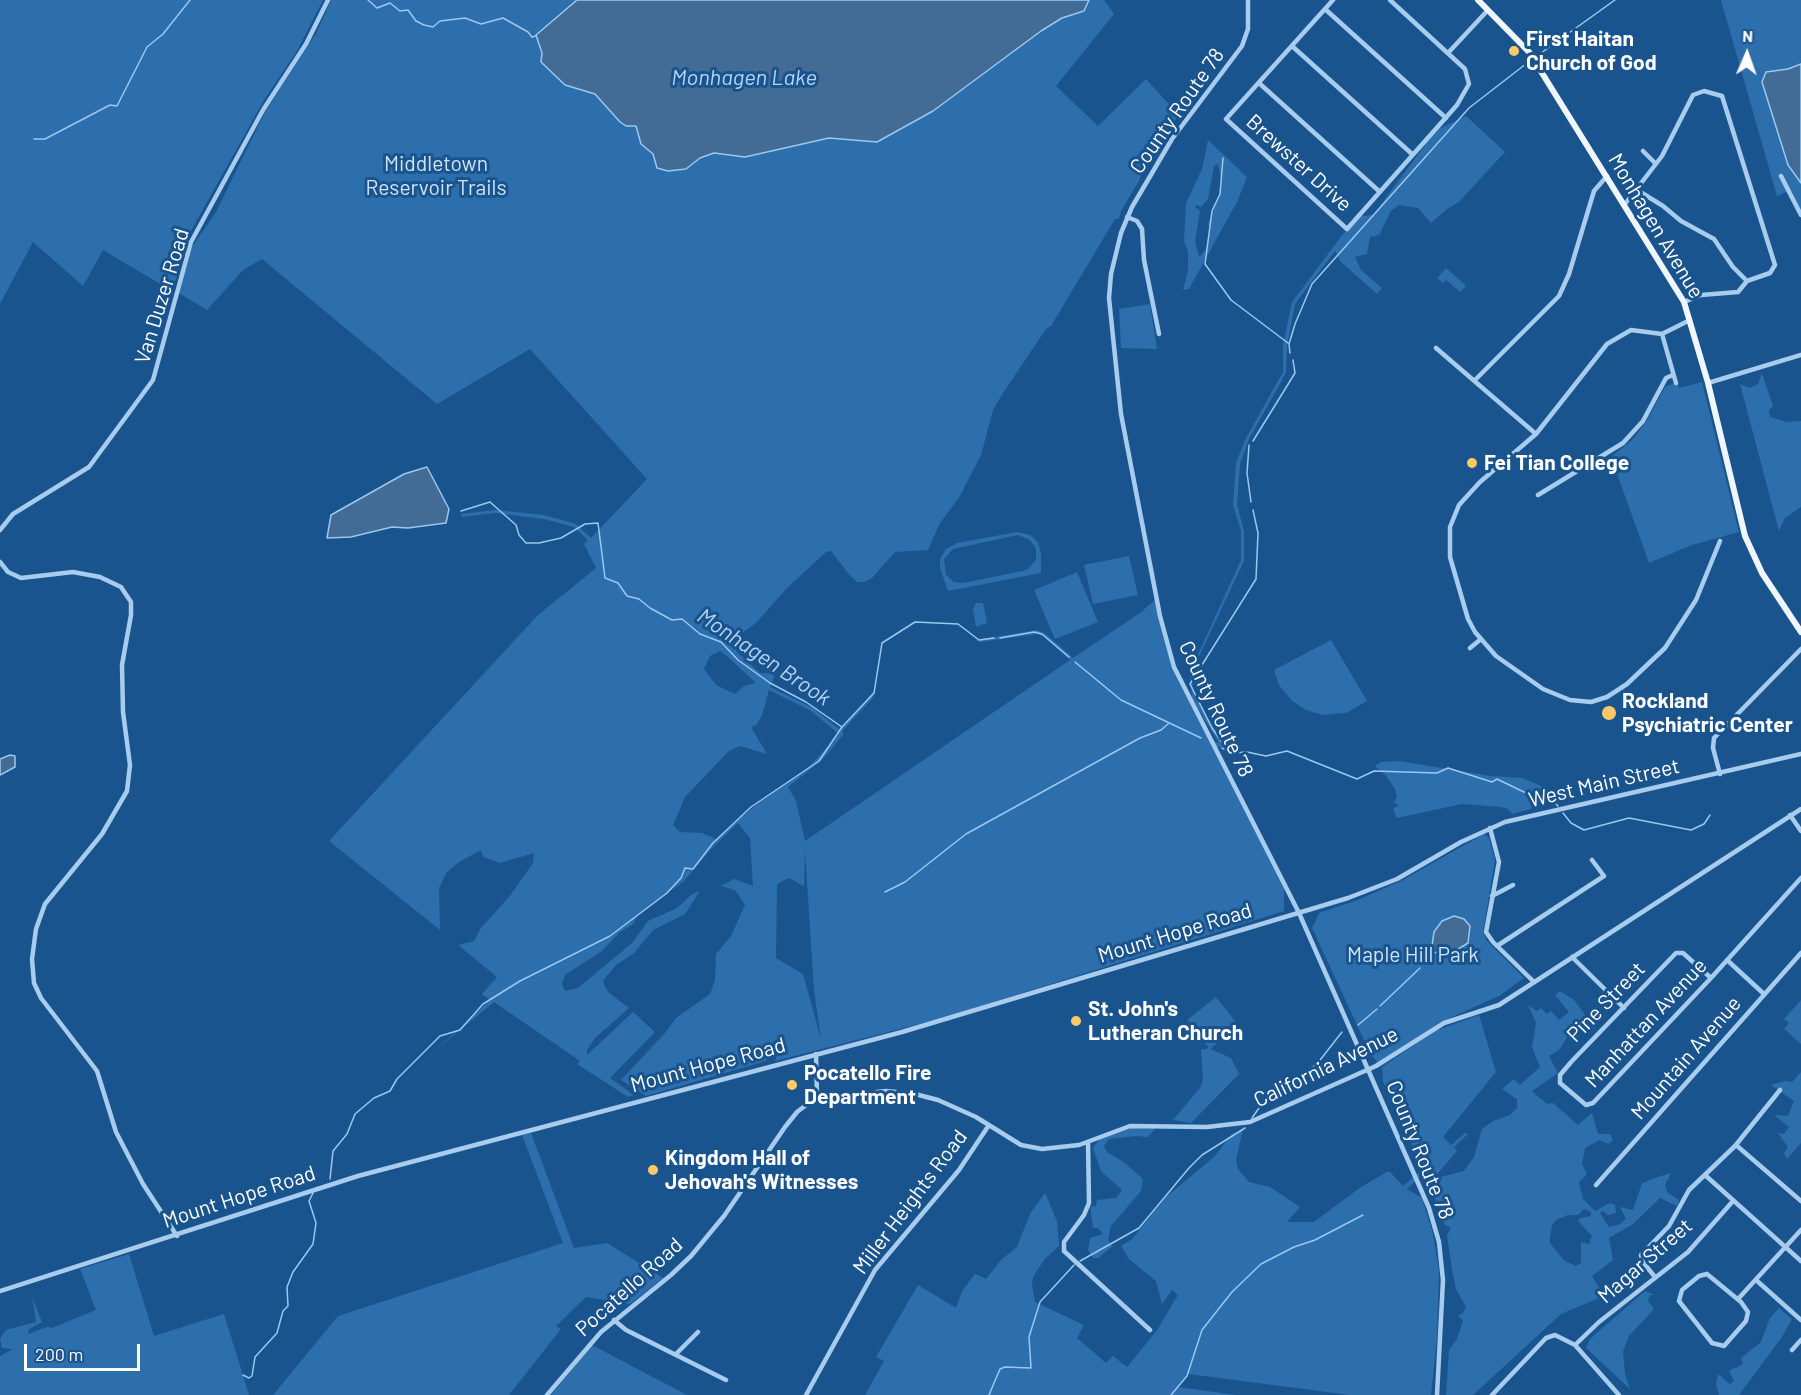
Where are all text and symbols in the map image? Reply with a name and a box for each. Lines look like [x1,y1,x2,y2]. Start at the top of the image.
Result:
north arrow [1717,24,1777,84]
place label: First Haitan Church of God [1526,26,1657,76]
text: N [1742,26,1753,45]
street label: County Route 78 [1124,43,1230,179]
marker: First Haitan Church of God [1507,44,1521,58]
water label: Monhagen Lake [671,65,817,91]
street label: Brewster Drive [1241,109,1357,217]
street label: Monhagen Avenue [1603,149,1709,303]
park label: Middletown Reservoir Trails [365,151,507,201]
street label: Van Duzer Road [129,225,195,367]
place label: Fei Tian College [1484,450,1629,476]
marker: Fei Tian College [1465,456,1479,470]
water label: Monhagen Brook [692,603,836,711]
street label: County Route 78 [1173,637,1259,781]
place label: Rockland Psychiatric Center [1622,688,1793,738]
marker: Rockland Psychiatric Center [1600,704,1618,722]
street label: West Main Street [1526,753,1682,813]
street label: Mount Hope Road [1095,898,1255,968]
park label: Maple Hill Park [1347,942,1479,968]
street label: Manhattan Avenue [1580,953,1712,1093]
street label: Pine Street [1562,957,1650,1047]
street label: Mountain Avenue [1626,991,1746,1125]
place label: St. John's Lutheran Church [1088,996,1243,1046]
marker: St. John's Lutheran Church [1069,1014,1083,1028]
street label: California Avenue [1250,1021,1402,1113]
street label: Mount Hope Road [628,1032,788,1098]
place label: Pocatello Fire Department [804,1060,932,1110]
street label: County Route 78 [1381,1077,1459,1223]
marker: Pocatello Fire Department [785,1078,799,1092]
street label: Miller Heights Road [847,1125,973,1279]
place label: Kingdom Hall of Jehovah's Witnesses [665,1145,858,1195]
street label: Mount Hope Road [159,1160,319,1234]
marker: Kingdom Hall of Jehovah's Witnesses [646,1163,660,1177]
street label: Magar Street [1593,1213,1697,1309]
street label: Pocatello Road [570,1232,688,1342]
scale bar [27,1332,142,1370]
text: 200 m [35,1343,83,1365]

